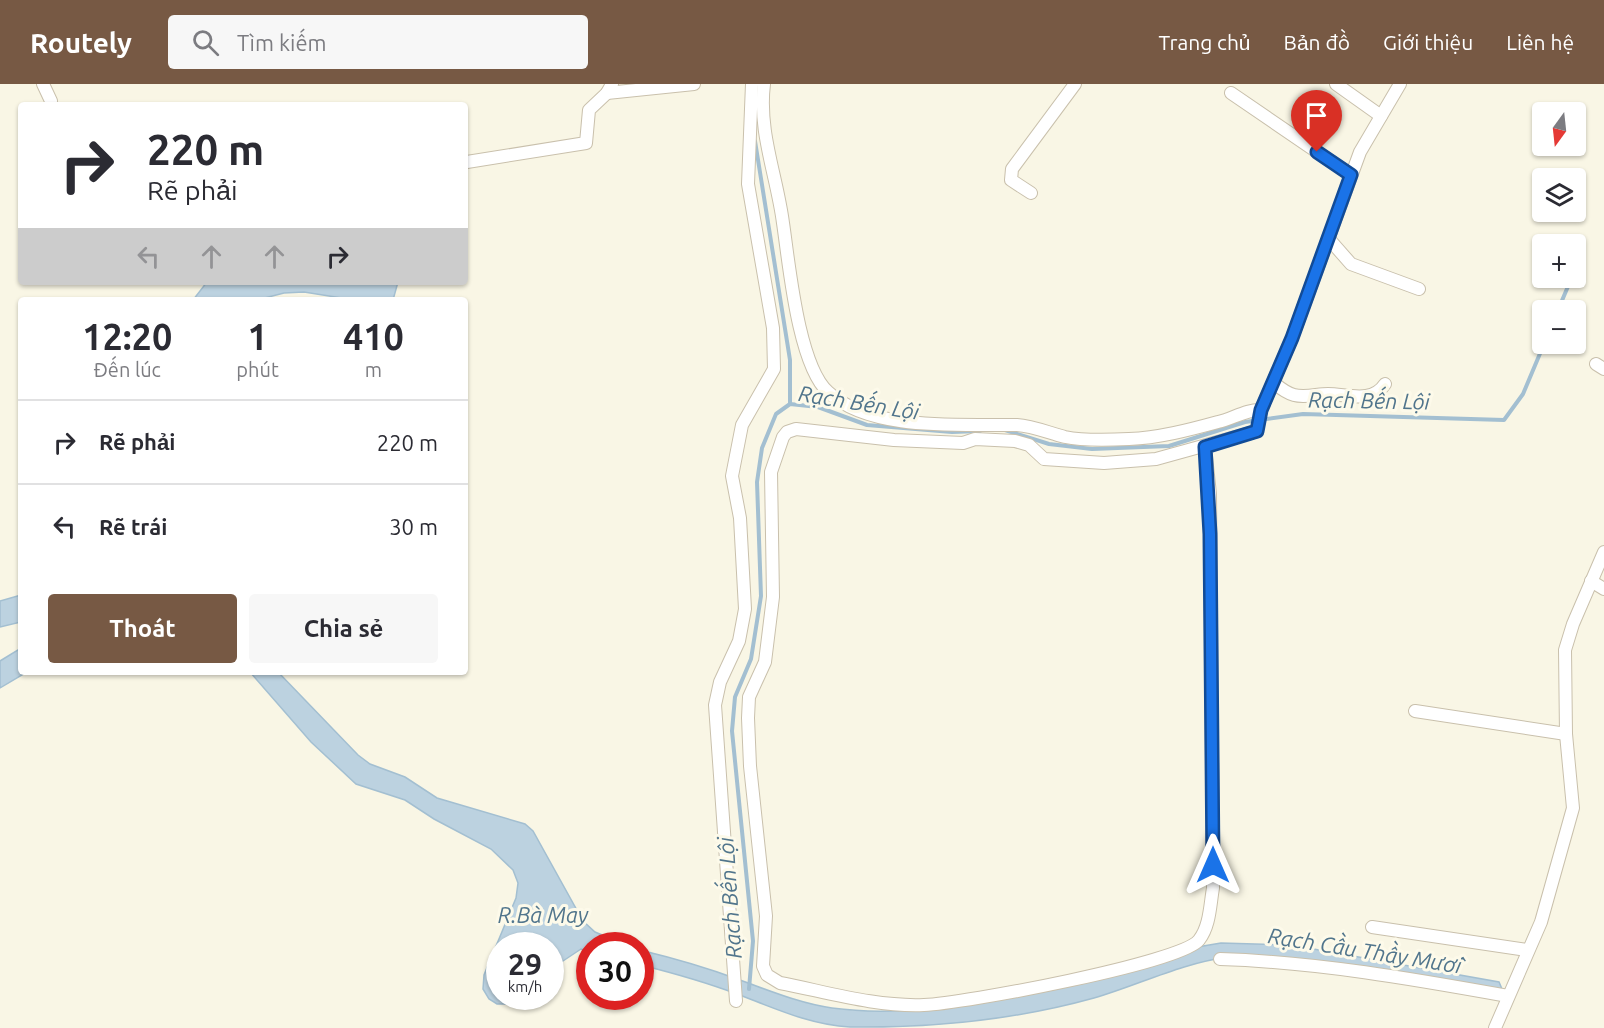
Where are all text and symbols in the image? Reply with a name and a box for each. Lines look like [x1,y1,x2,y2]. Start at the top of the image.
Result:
search box [168,15,588,69]
icon: search [189,26,222,59]
text: Routely [30,27,132,58]
text: Tìm kiếm [237,30,327,55]
text: Trang chủ [1159,30,1251,54]
text: Bản đồ [1284,30,1350,54]
text: Giới thiệu [1383,30,1473,54]
text: Liên hệ [1506,30,1574,54]
pin [1291,90,1342,152]
icon: arrive [1300,99,1333,132]
north arrow [1532,102,1586,156]
map controls [1532,102,1586,354]
icon: right [48,126,126,204]
text: 220 m [147,126,264,173]
button: layers [1532,168,1586,222]
text: Rẽ phải [147,175,238,205]
button: + [1532,234,1586,288]
icon: left [132,240,165,273]
icon: ahead [195,240,228,273]
icon: ahead [258,240,291,273]
icon: right [321,240,354,273]
button: − [1532,300,1586,354]
text: 12:20 [82,316,172,357]
text: 1 [247,316,268,357]
text: 410 [343,316,404,357]
text: Đến lúc [93,358,161,381]
text: phút [236,358,279,381]
text: m [365,358,382,381]
water label: Rạch Bến Lội [797,378,923,424]
water label: Rạch Bến Lội [1308,384,1432,414]
icon: right [48,426,81,459]
text: Rẽ phải [99,429,175,454]
text: 220 m [377,430,438,455]
icon: left [48,510,81,543]
text: Rẽ trái [99,514,167,539]
text: 30 m [389,514,438,539]
button: Thoát [48,594,237,663]
button: Chia sẻ [249,594,438,663]
position arrow [1181,833,1245,897]
water label: Rạch Bến Lội [710,835,746,960]
water label: R.Bà May [498,902,589,927]
water label: Rạch Cầu Thầy Mười [1266,920,1468,978]
speed limit sign: 30 [576,932,654,1010]
text: 29 [508,947,542,981]
text: km/h [508,978,542,995]

